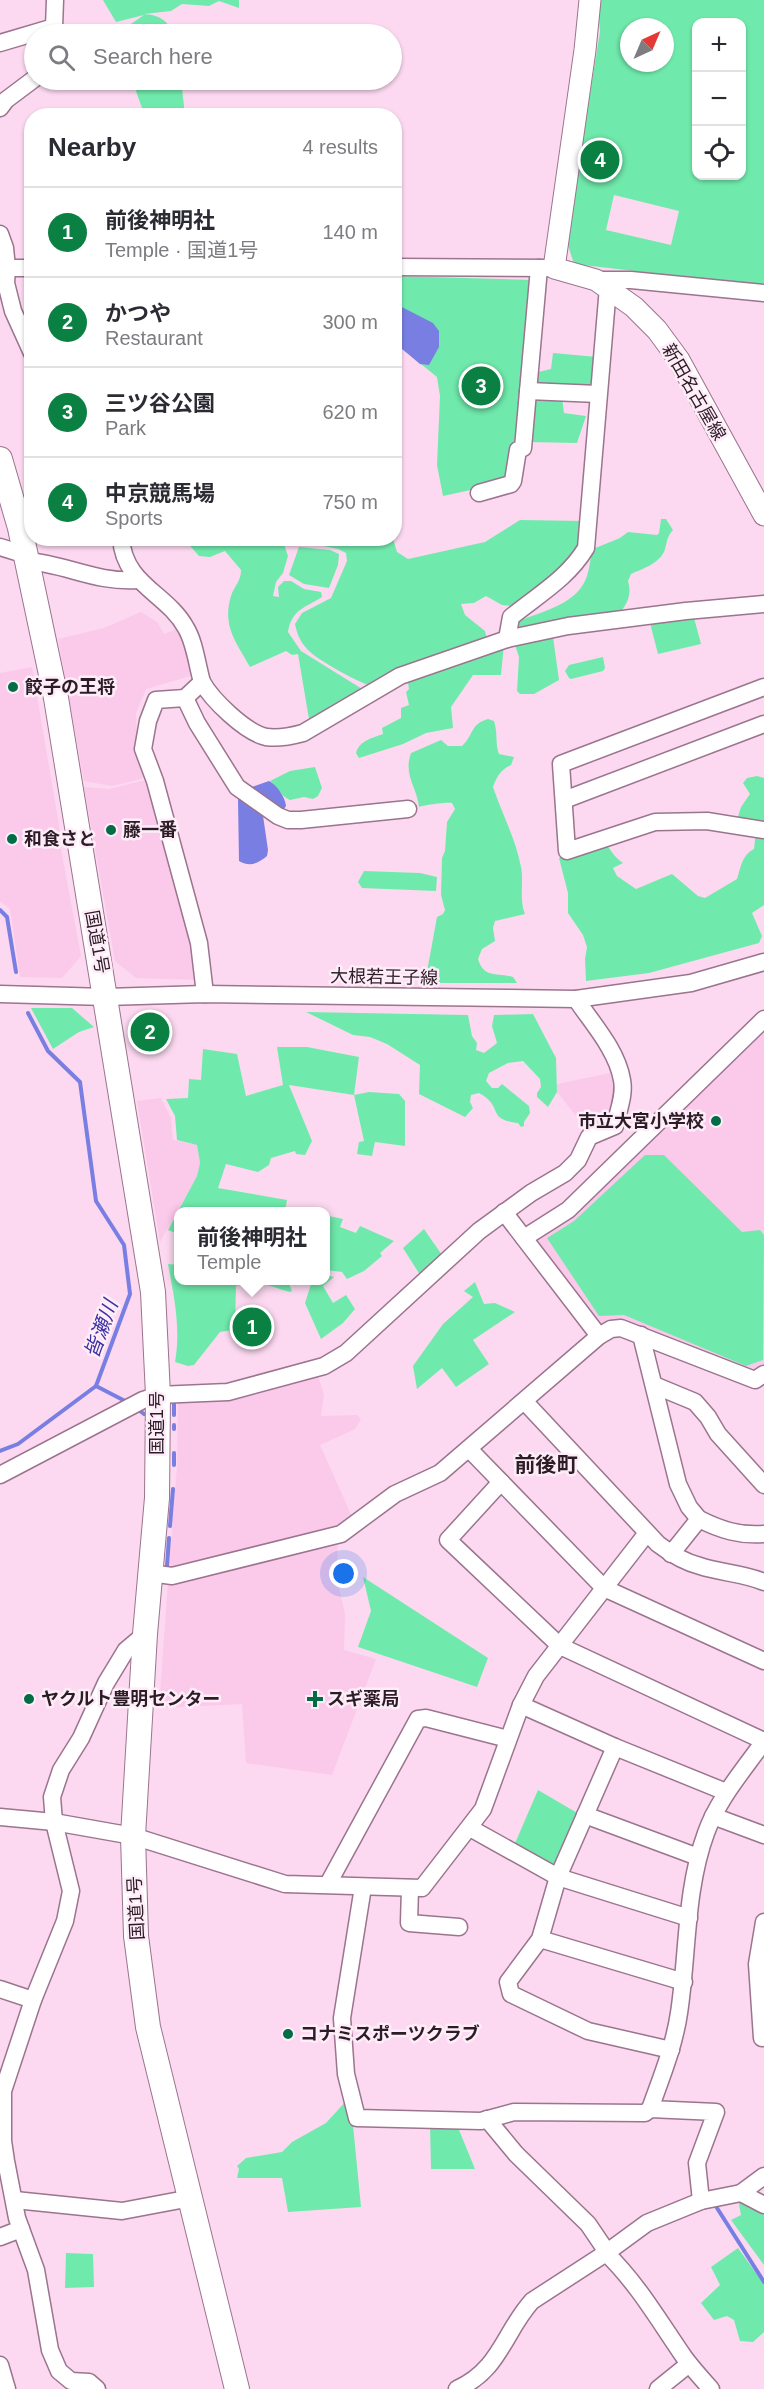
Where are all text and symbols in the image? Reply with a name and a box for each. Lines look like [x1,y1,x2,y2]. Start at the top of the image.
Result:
north arrow [620,18,674,72]
map controls [692,18,746,180]
button: + [692,18,746,72]
search box [24,24,402,90]
icon: search [45,41,78,74]
text: Search here [93,44,213,69]
button: − [692,72,746,126]
button: locate [692,126,746,180]
text: Nearby [48,132,136,162]
text: 4 results [302,136,378,158]
pin: 4 [580,138,620,182]
text: 前後神明社 [105,208,215,233]
text: 1 [62,221,73,243]
text: 140 m [322,221,378,243]
text: Temple · 国道1号 [105,239,258,261]
text: かつや [105,301,171,326]
text: 2 [62,311,73,333]
text: 300 m [322,311,378,333]
text: Restaurant [105,327,203,349]
street label: 新田名古屋線 [658,340,730,444]
pin: 3 [462,364,500,408]
text: 三ツ谷公園 [105,391,215,416]
text: 3 [62,401,73,423]
text: 620 m [322,401,378,423]
text: Park [105,417,146,439]
text: 中京競馬場 [105,481,215,506]
text: 4 [62,491,73,513]
text: 750 m [322,491,378,513]
text: Sports [105,507,163,529]
place label: 餃子の王将 [24,677,115,697]
marker: 餃子の王将 [6,680,20,694]
place label: 藤一番 [123,820,177,840]
marker: 藤一番 [104,823,118,837]
place label: 和食さと [24,829,96,849]
marker: 和食さと [5,832,19,846]
street label: 国道1号 [82,909,112,975]
street label: 大根若王子線 [330,966,438,988]
pin: 2 [130,1010,170,1054]
place label: 市立大宮小学校 [578,1111,704,1131]
marker: 市立大宮小学校 [709,1114,723,1128]
popup [174,1207,330,1285]
text: 前後神明社 [197,1225,307,1250]
text: Temple [197,1251,261,1273]
water label: 皆瀬川 [80,1295,122,1361]
pin: 1 [232,1304,272,1350]
street label: 国道1号 [147,1391,167,1455]
district label: 前後町 [515,1453,578,1476]
your location [329,1559,358,1588]
place label: ヤクルト豊明センター [41,1689,220,1709]
place label: スギ薬局 [327,1689,399,1709]
marker: ヤクルト豊明センター [22,1692,36,1706]
marker: スギ薬局 [308,1692,322,1706]
street label: 国道1号 [124,1876,148,1940]
place label: コナミスポーツクラブ [300,2024,480,2044]
marker: コナミスポーツクラブ [281,2027,295,2041]

